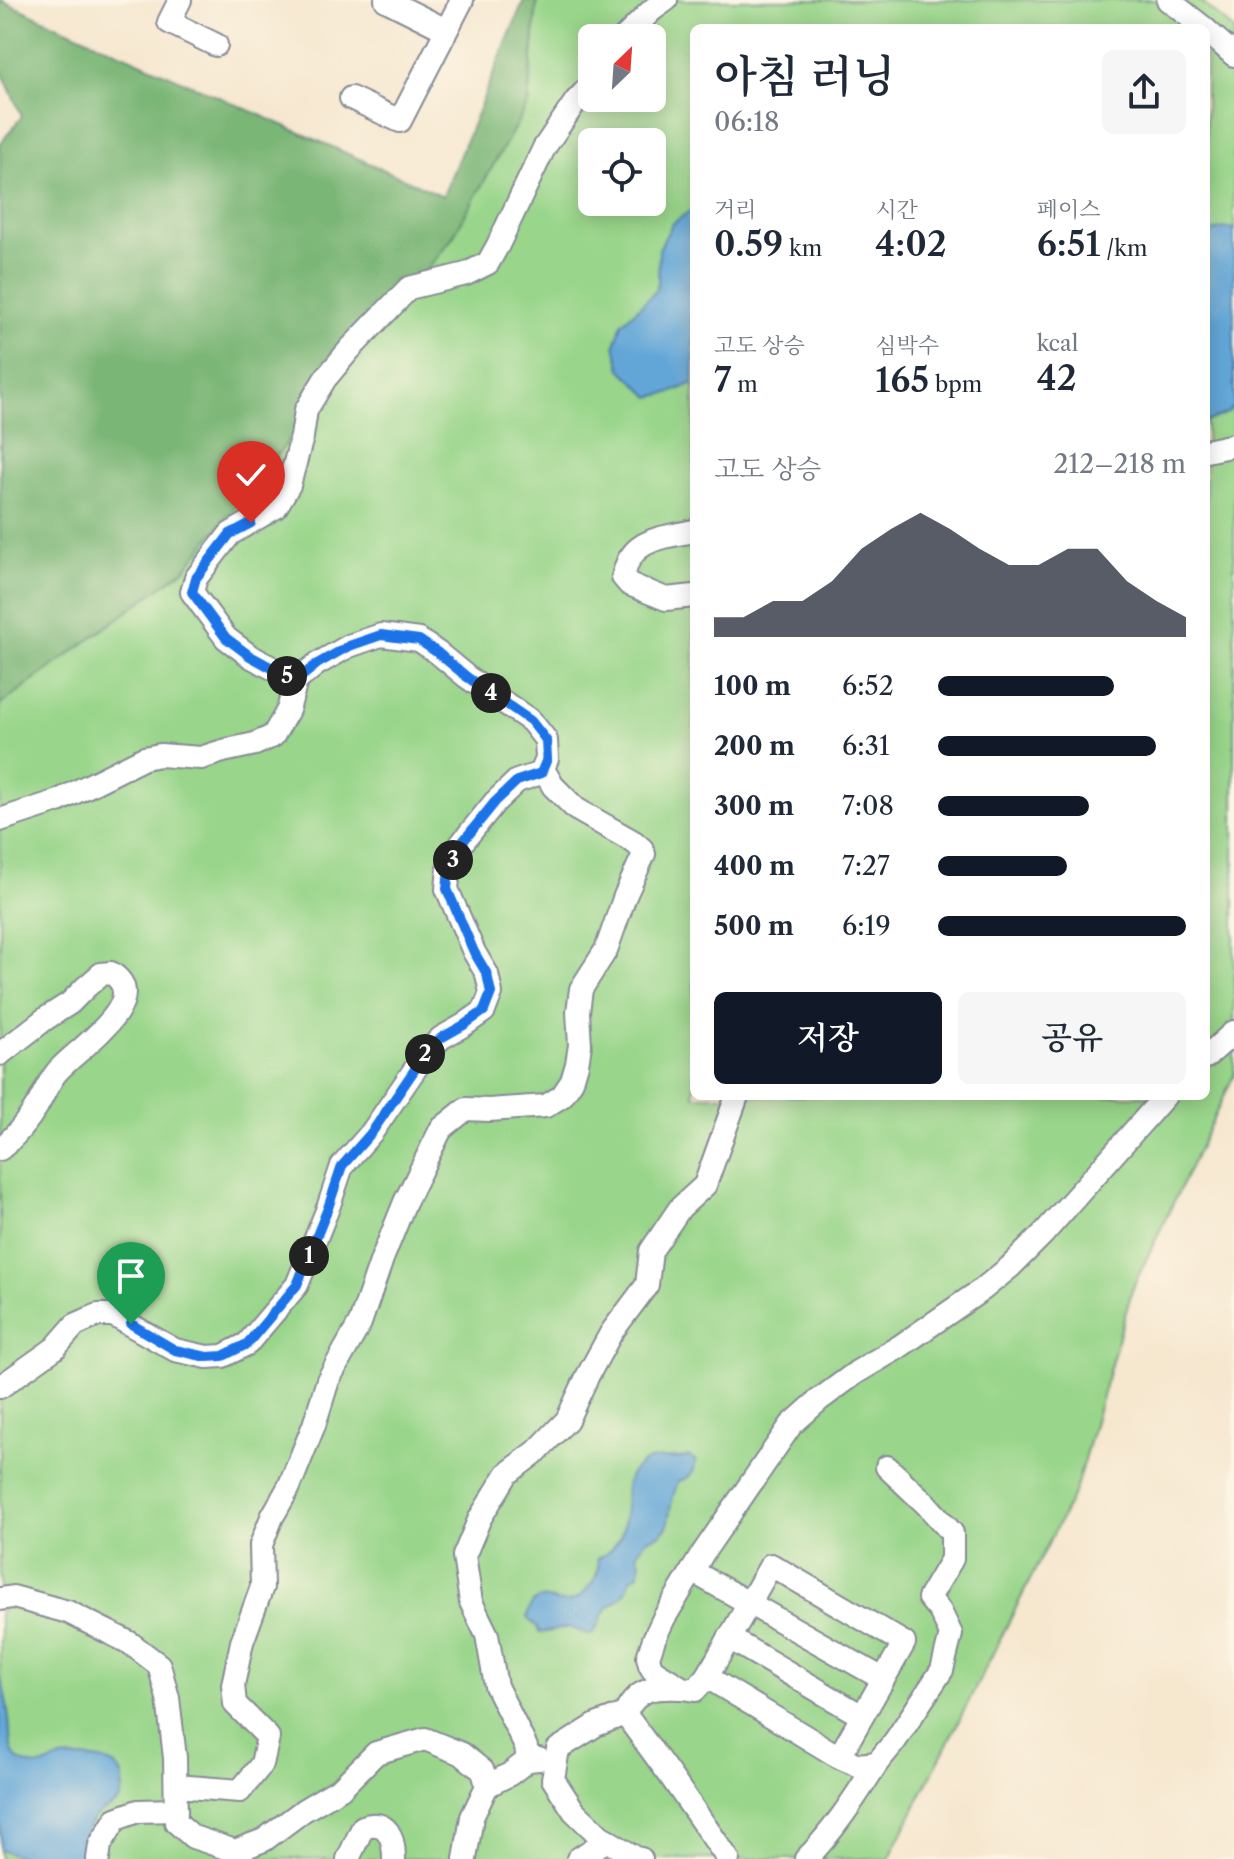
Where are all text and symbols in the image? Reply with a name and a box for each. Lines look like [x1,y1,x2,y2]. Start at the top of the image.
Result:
north arrow [578,24,666,112]
map controls [578,24,666,216]
text: 아침 러닝 [714,49,895,103]
button: share [1102,50,1186,134]
text: 06:18 [714,106,779,138]
button: locate [578,128,666,216]
text: 거리 [714,196,757,223]
text: 시간 [875,196,918,223]
text: 페이스 [1037,196,1100,223]
text: 0.59 [714,223,783,265]
text: 4:02 [875,223,947,265]
text: 6:51 [1037,223,1100,265]
text: km [783,235,822,262]
text: /km [1100,235,1147,262]
text: kcal [1037,330,1078,357]
text: 고도 상승 [714,332,805,359]
text: 심박수 [875,332,939,359]
text: 42 [1037,357,1077,399]
text: 7 [714,359,731,401]
text: 165 [875,359,929,401]
text: m [731,371,758,398]
text: bpm [929,371,982,398]
pin [217,441,285,523]
text: 212–218 m [1053,448,1186,480]
icon: check [229,453,273,497]
text: 고도 상승 [714,453,821,485]
pin: 5 [267,656,307,696]
text: 5 [281,662,293,689]
text: 100 m [714,670,791,702]
text: 6:52 [842,670,894,702]
pin: 4 [471,673,511,713]
text: 4 [484,679,498,706]
text: 200 m [714,730,795,762]
text: 6:31 [842,730,890,762]
text: 300 m [714,790,794,822]
text: 7:08 [842,790,894,822]
pin: 3 [433,840,473,880]
text: 3 [447,846,459,873]
text: 400 m [714,850,795,882]
text: 7:27 [842,850,890,882]
text: 500 m [714,910,794,942]
text: 6:19 [842,910,891,942]
button: 저장 [714,992,942,1084]
button: 공유 [958,992,1186,1084]
pin: 2 [405,1034,445,1074]
text: 2 [419,1040,432,1067]
pin: 1 [289,1236,329,1276]
pin [97,1242,165,1324]
text: 1 [304,1242,314,1269]
icon: arrive [109,1254,153,1298]

